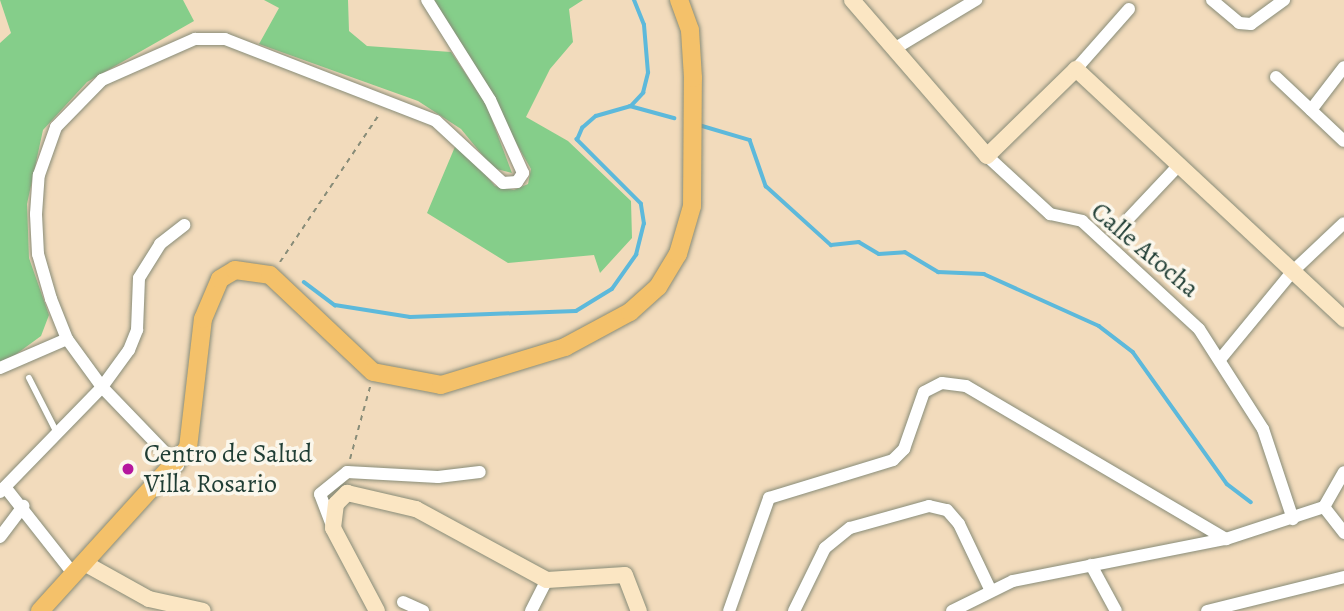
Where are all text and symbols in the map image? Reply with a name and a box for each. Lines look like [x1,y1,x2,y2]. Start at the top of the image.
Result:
street label: Calle Atocha [1085,196,1205,304]
place label: Centro de Salud Villa Rosario [144,438,313,500]
marker: Centro de Salud Villa Rosario [118,459,138,479]

